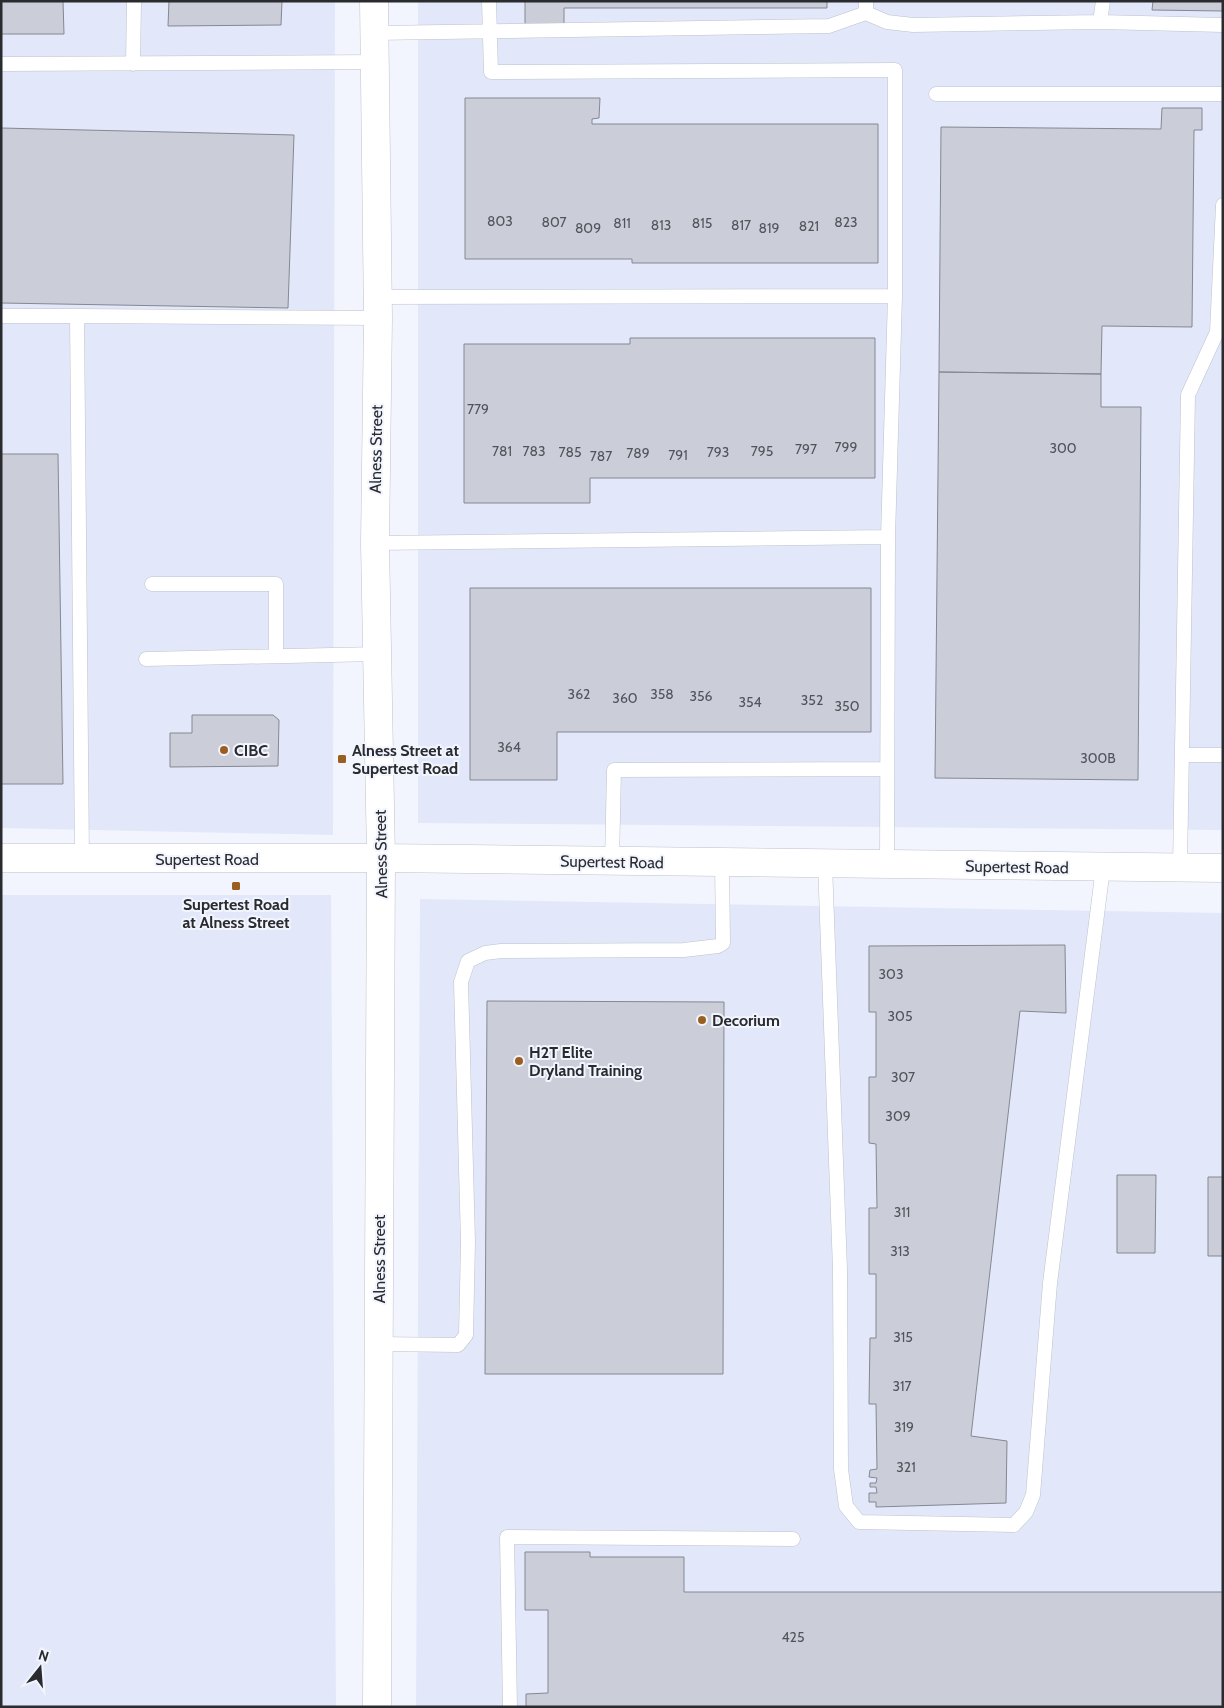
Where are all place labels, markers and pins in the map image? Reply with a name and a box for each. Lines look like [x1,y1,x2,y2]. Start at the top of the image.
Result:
place label: CIBC [234,741,268,760]
place label: Alness Street at Supertest Road [352,741,459,778]
marker: CIBC [218,744,230,756]
marker: Alness Street at Supertest Road [336,753,348,765]
marker: Supertest Road at Alness Street [230,880,242,892]
place label: Supertest Road at Alness Street [183,895,290,932]
place label: Decorium [712,1011,780,1030]
marker: Decorium [696,1014,708,1026]
place label: H2T Elite Dryland Training [529,1043,642,1080]
marker: H2T Elite Dryland Training [513,1055,525,1067]

